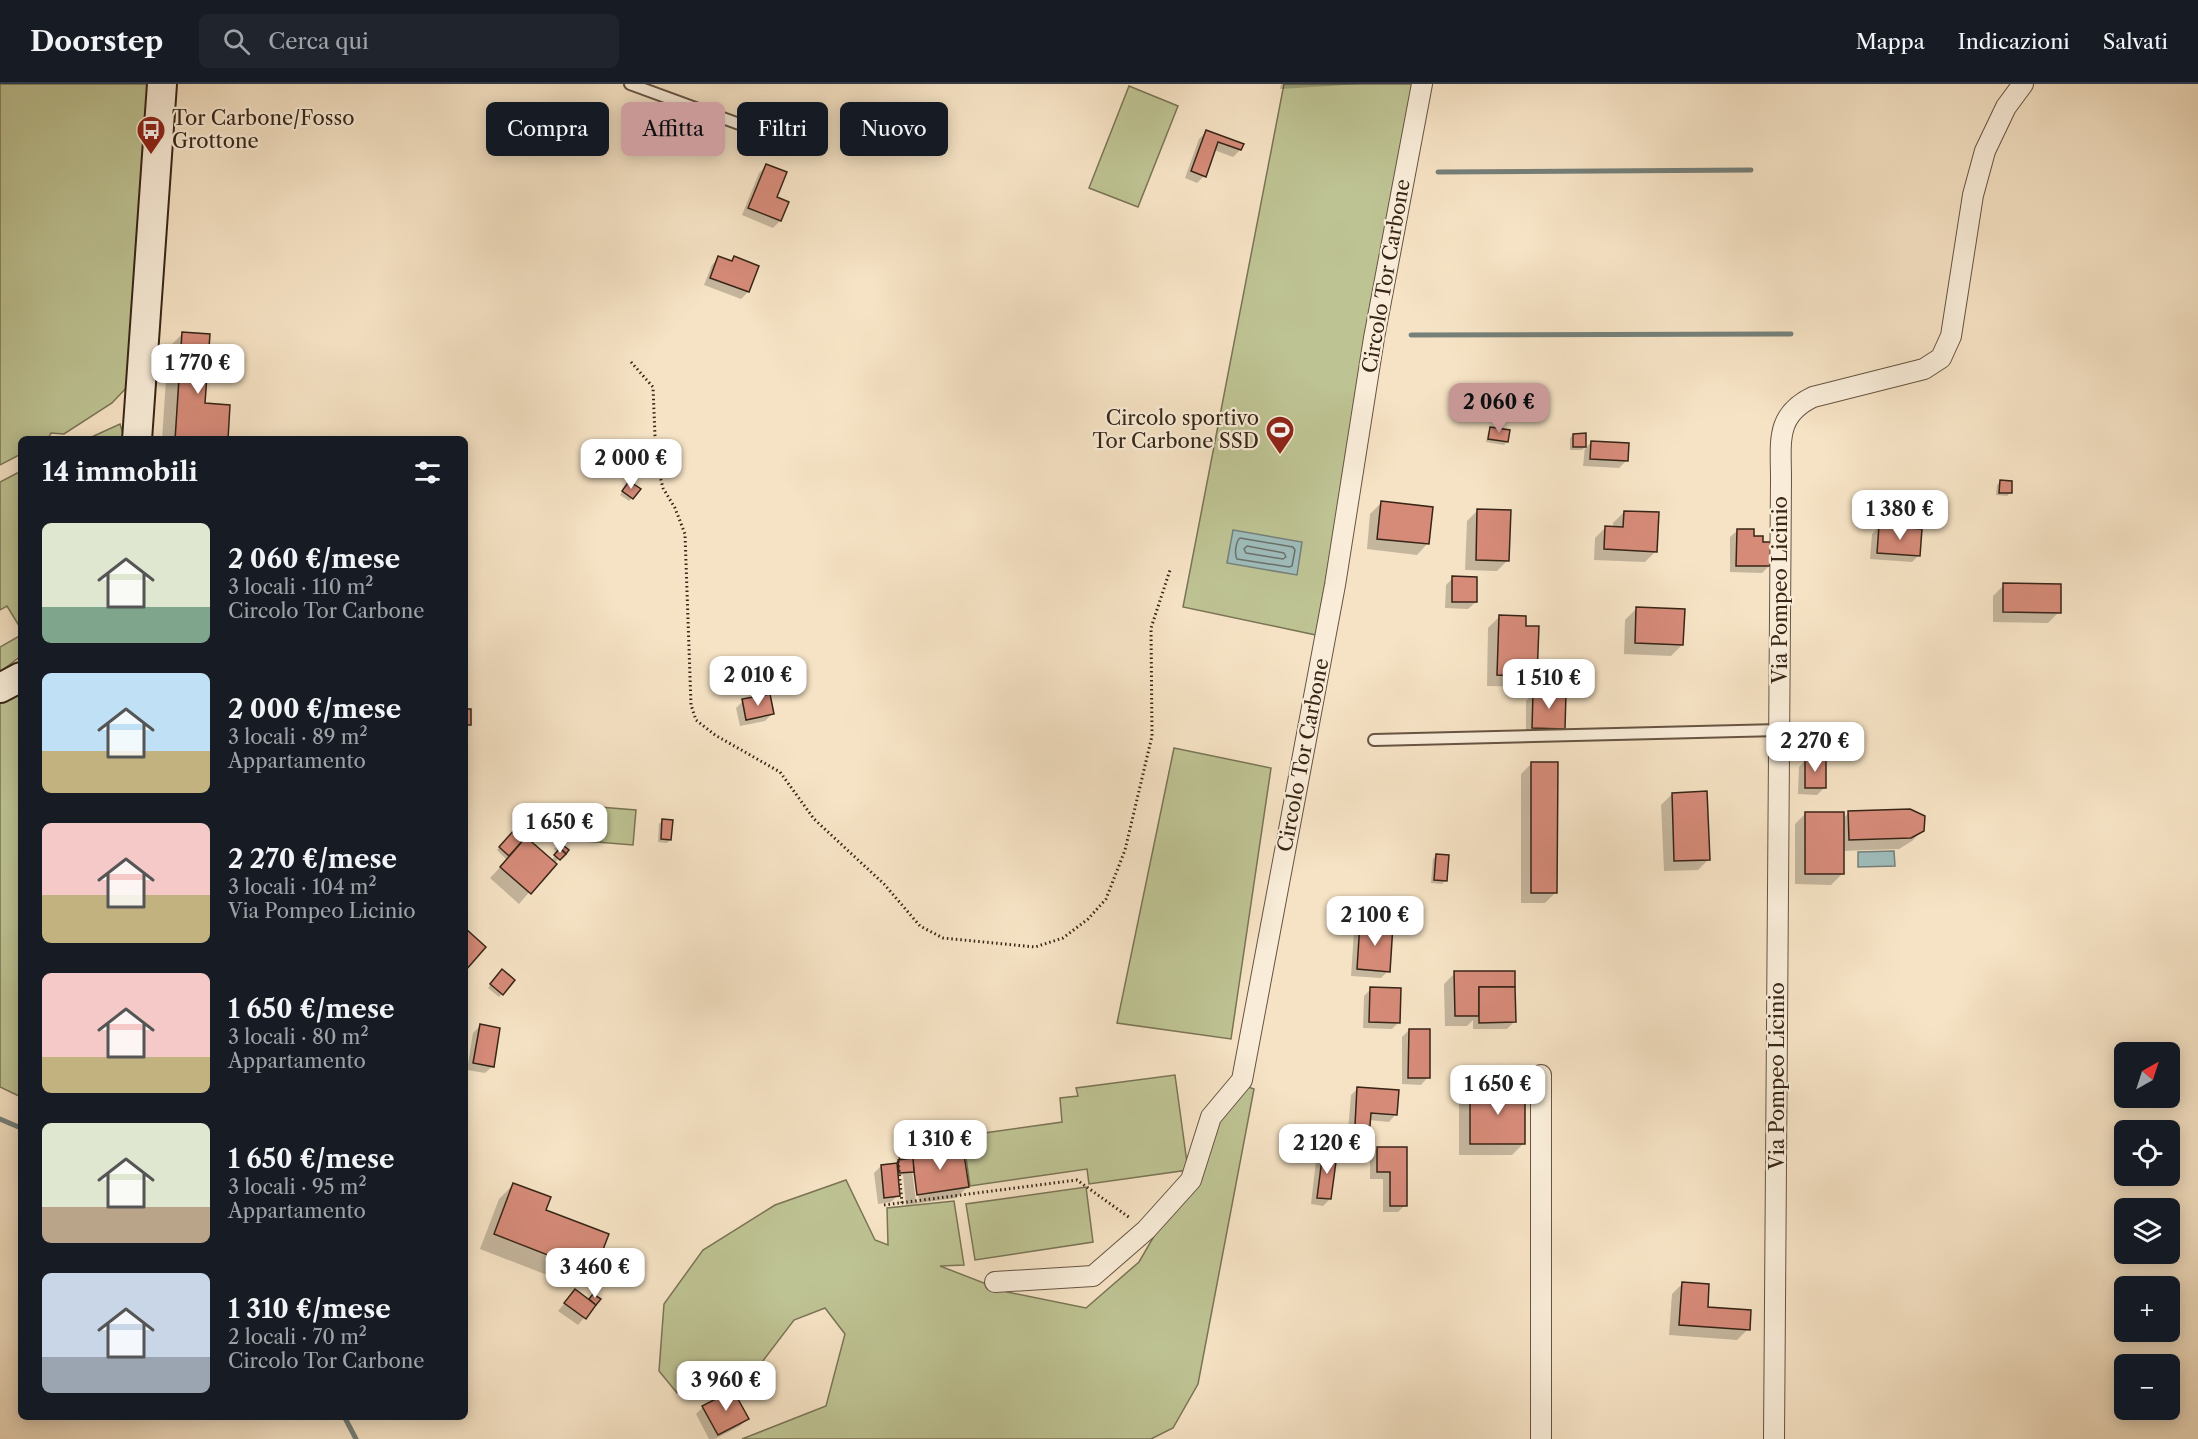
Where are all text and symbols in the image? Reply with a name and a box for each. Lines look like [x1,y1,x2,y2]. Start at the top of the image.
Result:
search box [199,14,619,68]
text: Doorstep [30,24,163,58]
icon: search [220,25,253,58]
text: Cerca qui [268,28,369,55]
text: Mappa [1856,29,1925,54]
text: Indicazioni [1958,29,2070,54]
text: Salvati [2103,29,2168,54]
chip: Compra [486,102,609,156]
chip: Affitta [621,102,725,156]
chip: Filtri [737,102,828,156]
chip: Nuovo [840,102,948,156]
place label: Tor Carbone/Fosso Grottone [172,106,354,153]
bus stop icon: Tor Carbone/Fosso Grottone [135,114,167,156]
street label: Circolo Tor Carbone [1357,177,1415,375]
pin: 1 770 € [143,344,253,395]
text: 1 770 € [165,351,231,375]
pin: 2 060 € [1444,383,1554,434]
text: 2 060 € [1463,390,1535,414]
place label: Circolo sportivo Tor Carbone SSD [1092,406,1259,453]
sports icon: Circolo sportivo Tor Carbone SSD [1264,414,1296,456]
pin: 2 000 € [576,439,686,490]
text: 2 000 € [595,446,667,470]
text: 14 immobili [42,456,198,488]
icon: filters [411,456,444,489]
pin: 1 380 € [1845,490,1955,541]
street label: Via Pompeo Licinio [1768,496,1792,685]
text: 1 380 € [1866,497,1934,521]
text: 2 060 €/mese [228,543,400,575]
icon: home [90,547,162,619]
text: 3 locali · 110 m² [228,575,374,599]
text: Circolo Tor Carbone [228,599,425,623]
pin: 2 010 € [703,656,813,707]
street label: Circolo Tor Carbone [1272,656,1334,854]
pin: 1 510 € [1494,659,1604,710]
text: 2 010 € [724,663,792,687]
text: 1 510 € [1517,666,1581,690]
text: 2 000 €/mese [228,693,401,725]
icon: home [90,697,162,769]
pin: 2 270 € [1760,722,1870,773]
text: 3 locali · 89 m² [228,725,368,749]
text: 2 270 € [1780,729,1850,753]
text: Appartamento [228,749,366,773]
pin: 1 650 € [505,803,615,854]
text: 1 650 € [526,810,594,834]
text: 2 270 €/mese [228,843,397,875]
icon: home [90,847,162,919]
text: 3 locali · 104 m² [228,875,377,899]
pin: 2 100 € [1320,896,1430,947]
text: Via Pompeo Licinio [228,899,416,923]
text: 2 100 € [1341,903,1409,927]
street label: Via Pompeo Licinio [1765,982,1789,1171]
text: 1 650 €/mese [228,993,394,1025]
icon: home [90,997,162,1069]
text: 3 locali · 80 m² [228,1025,369,1049]
north arrow [2114,1042,2180,1108]
map controls [2114,1042,2180,1420]
text: Appartamento [228,1049,366,1073]
pin: 1 650 € [1443,1065,1553,1116]
text: 1 650 € [1464,1072,1532,1096]
pin: 1 310 € [885,1120,995,1171]
button: locate [2114,1120,2180,1186]
pin: 2 120 € [1272,1124,1382,1175]
text: 1 310 € [908,1127,972,1151]
text: 2 120 € [1293,1131,1361,1155]
text: 1 650 €/mese [228,1143,394,1175]
icon: home [90,1147,162,1219]
text: 3 locali · 95 m² [228,1175,367,1199]
button: layers [2114,1198,2180,1264]
text: Appartamento [228,1199,366,1223]
pin: 3 460 € [540,1248,650,1299]
text: 3 460 € [560,1255,630,1279]
button: + [2114,1276,2180,1342]
text: 1 310 €/mese [228,1293,391,1325]
icon: home [90,1297,162,1369]
text: 2 locali · 70 m² [228,1325,367,1349]
text: Circolo Tor Carbone [228,1349,425,1373]
button: − [2114,1354,2180,1420]
pin: 3 960 € [671,1361,781,1412]
text: 3 960 € [691,1368,761,1392]

